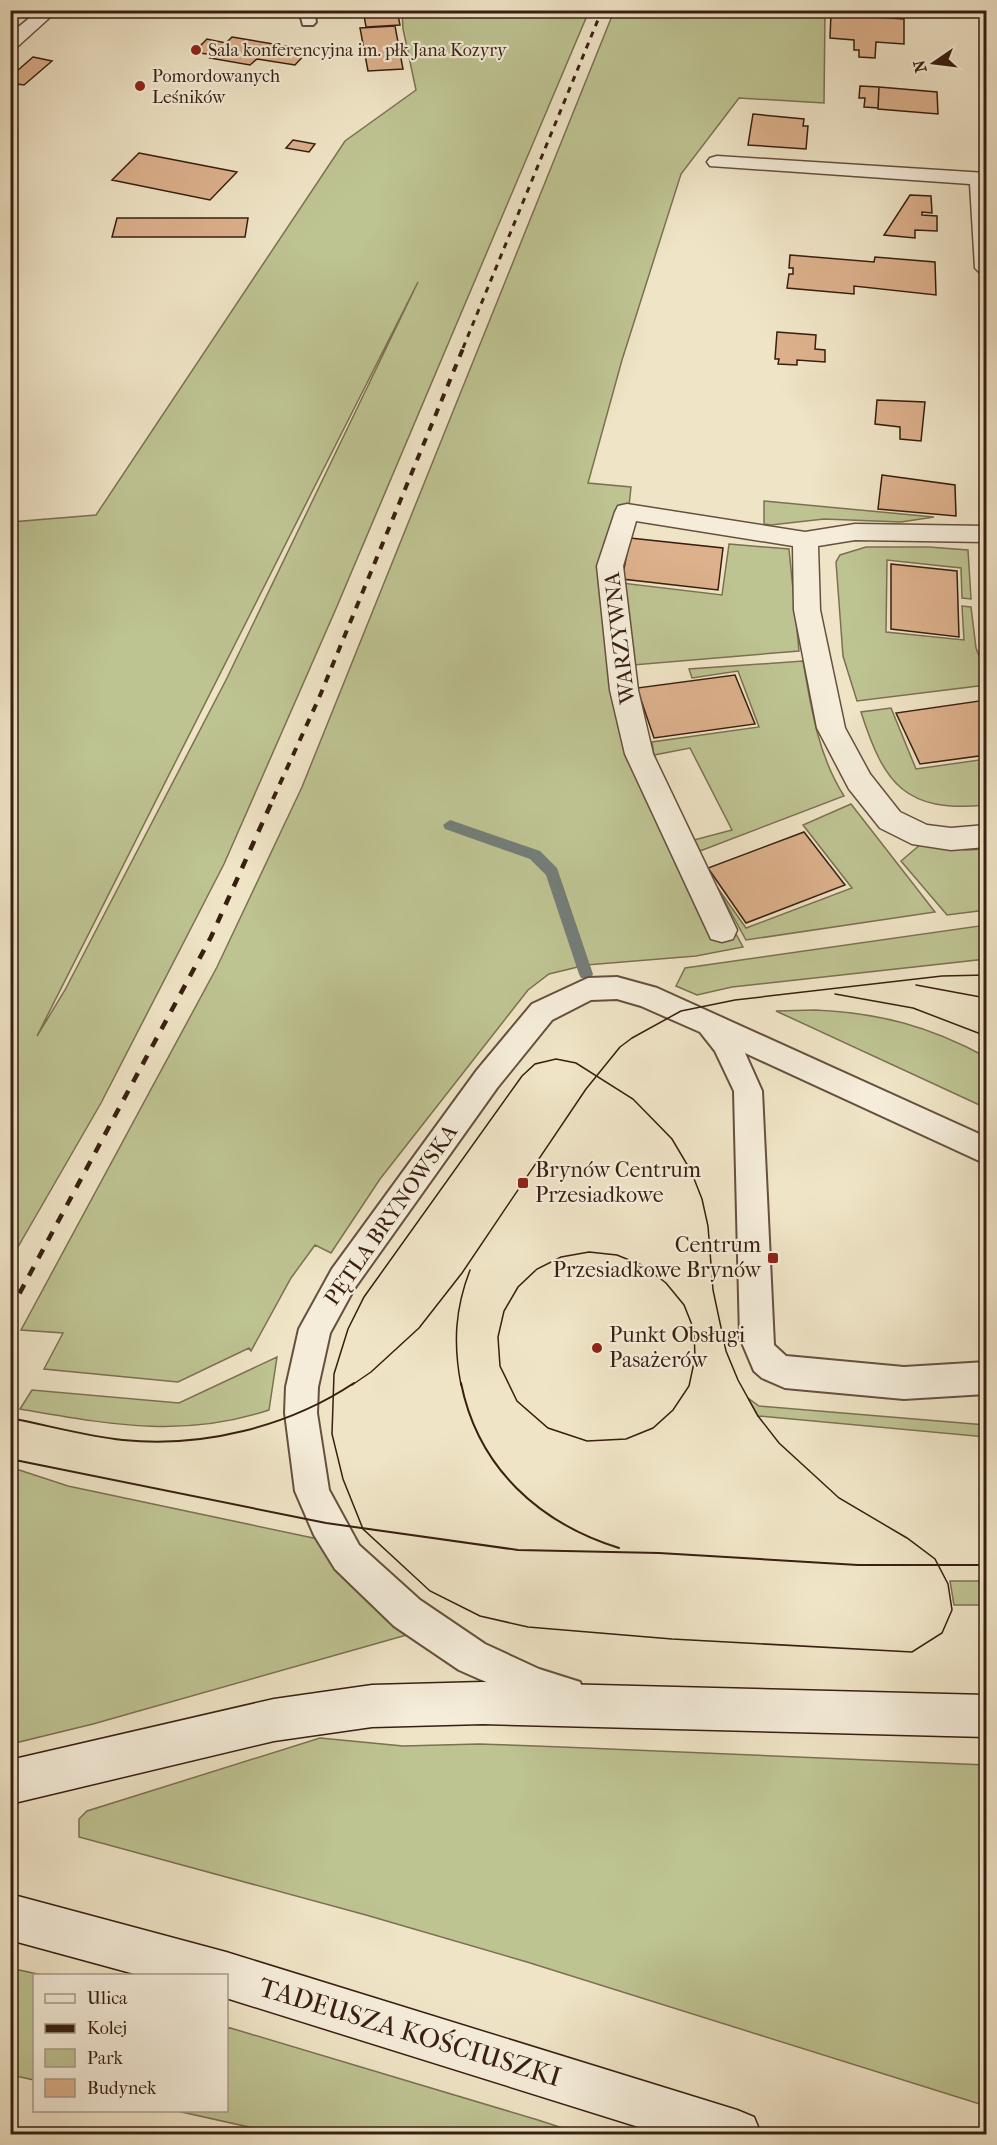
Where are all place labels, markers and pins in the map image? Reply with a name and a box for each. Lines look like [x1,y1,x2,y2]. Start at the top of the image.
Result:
place label: Sala konferencyjna im. płk Jana Kozyry [208,40,508,61]
marker: Sala konferencyjna im. płk Jana Kozyry [189,43,203,57]
place label: Pomordowanych Leśników [152,66,280,108]
marker: Pomordowanych Leśników [133,79,147,93]
place label: Brynów Centrum Przesiadkowe [535,1157,702,1208]
marker: Brynów Centrum Przesiadkowe [516,1176,530,1190]
place label: Centrum Przesiadkowe Brynów [553,1232,762,1283]
marker: Centrum Przesiadkowe Brynów [766,1251,780,1265]
place label: Punkt Obsługi Pasażerów [609,1322,746,1373]
marker: Punkt Obsługi Pasażerów [590,1341,604,1355]

